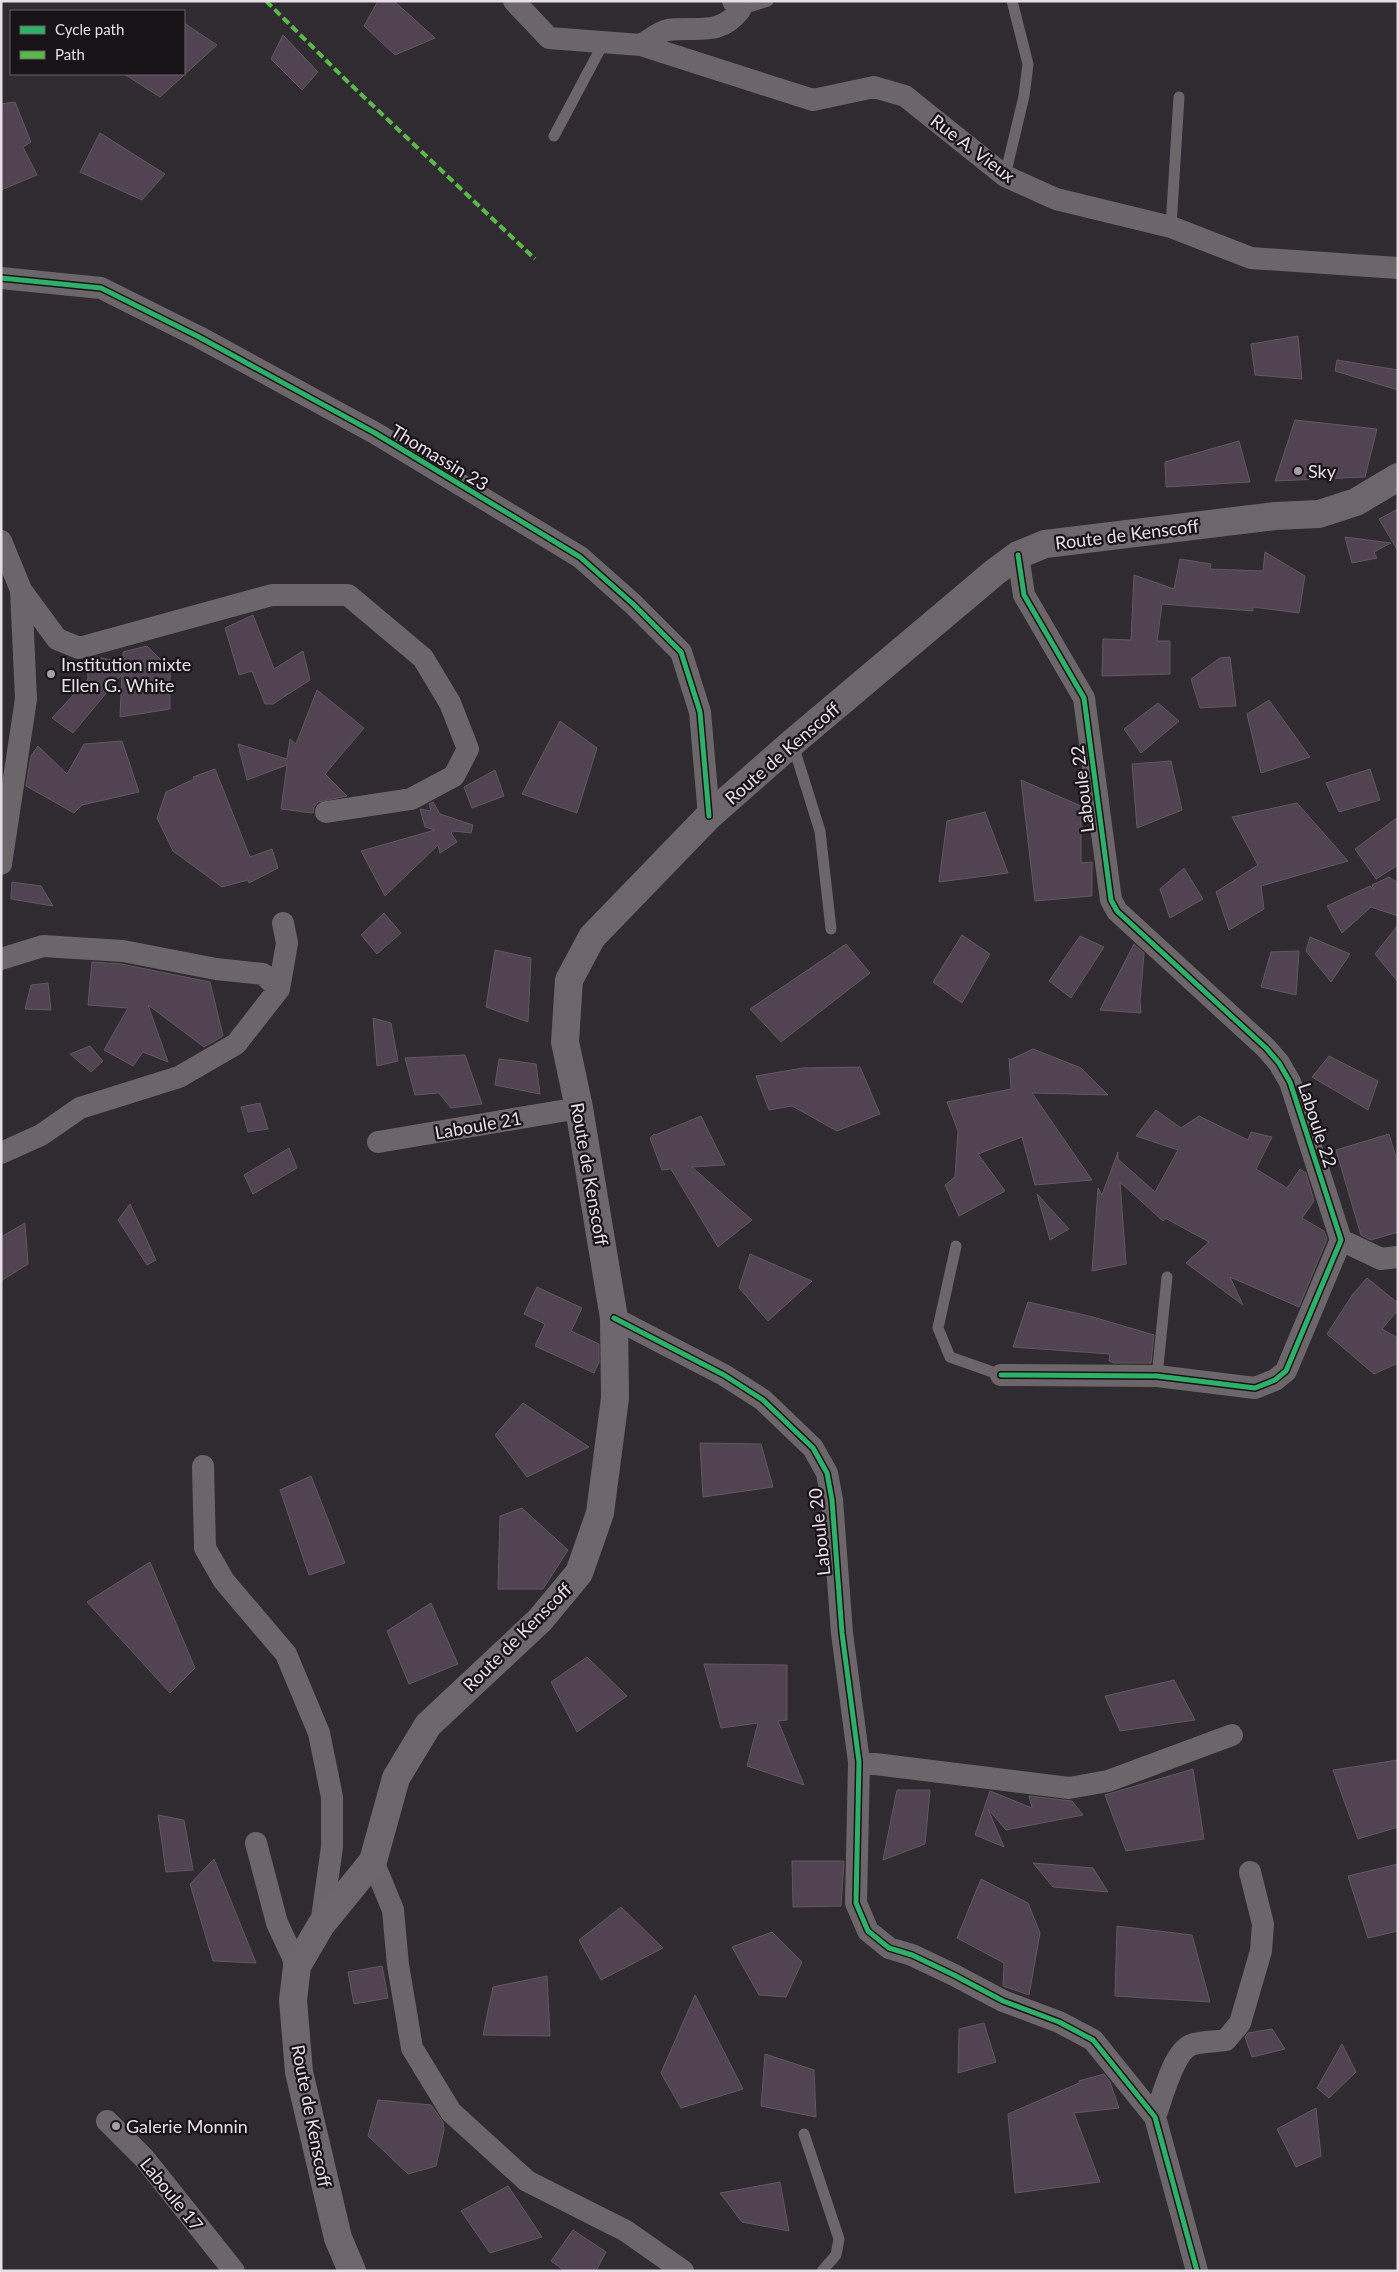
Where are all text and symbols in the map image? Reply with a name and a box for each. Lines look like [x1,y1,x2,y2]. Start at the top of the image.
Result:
legend [10,10,185,75]
text: Cycle path [55,20,124,38]
text: Path [55,45,85,63]
street label: Rue A. Vieux [927,109,1020,187]
street label: Thomassin 23 [387,419,493,495]
place label: Sky [1308,460,1337,482]
marker: Sky [1292,465,1304,477]
street label: Route de Kenscoff [1054,514,1200,554]
place label: Institution mixte Ellen G. White [61,653,191,696]
marker: Institution mixte Ellen G. White [45,668,57,680]
street label: Route de Kenscoff [720,697,844,809]
street label: Laboule 22 [1066,744,1098,834]
street label: Laboule 22 [1294,1080,1342,1170]
street label: Route de Kenscoff [567,1101,613,1247]
street label: Laboule 21 [433,1107,523,1143]
street label: Laboule 20 [803,1487,835,1577]
street label: Route de Kenscoff [458,1578,576,1696]
street label: Route de Kenscoff [287,2043,337,2189]
place label: Galerie Monnin [126,2115,248,2137]
marker: Galerie Monnin [110,2120,122,2132]
street label: Laboule 17 [136,2153,208,2235]

